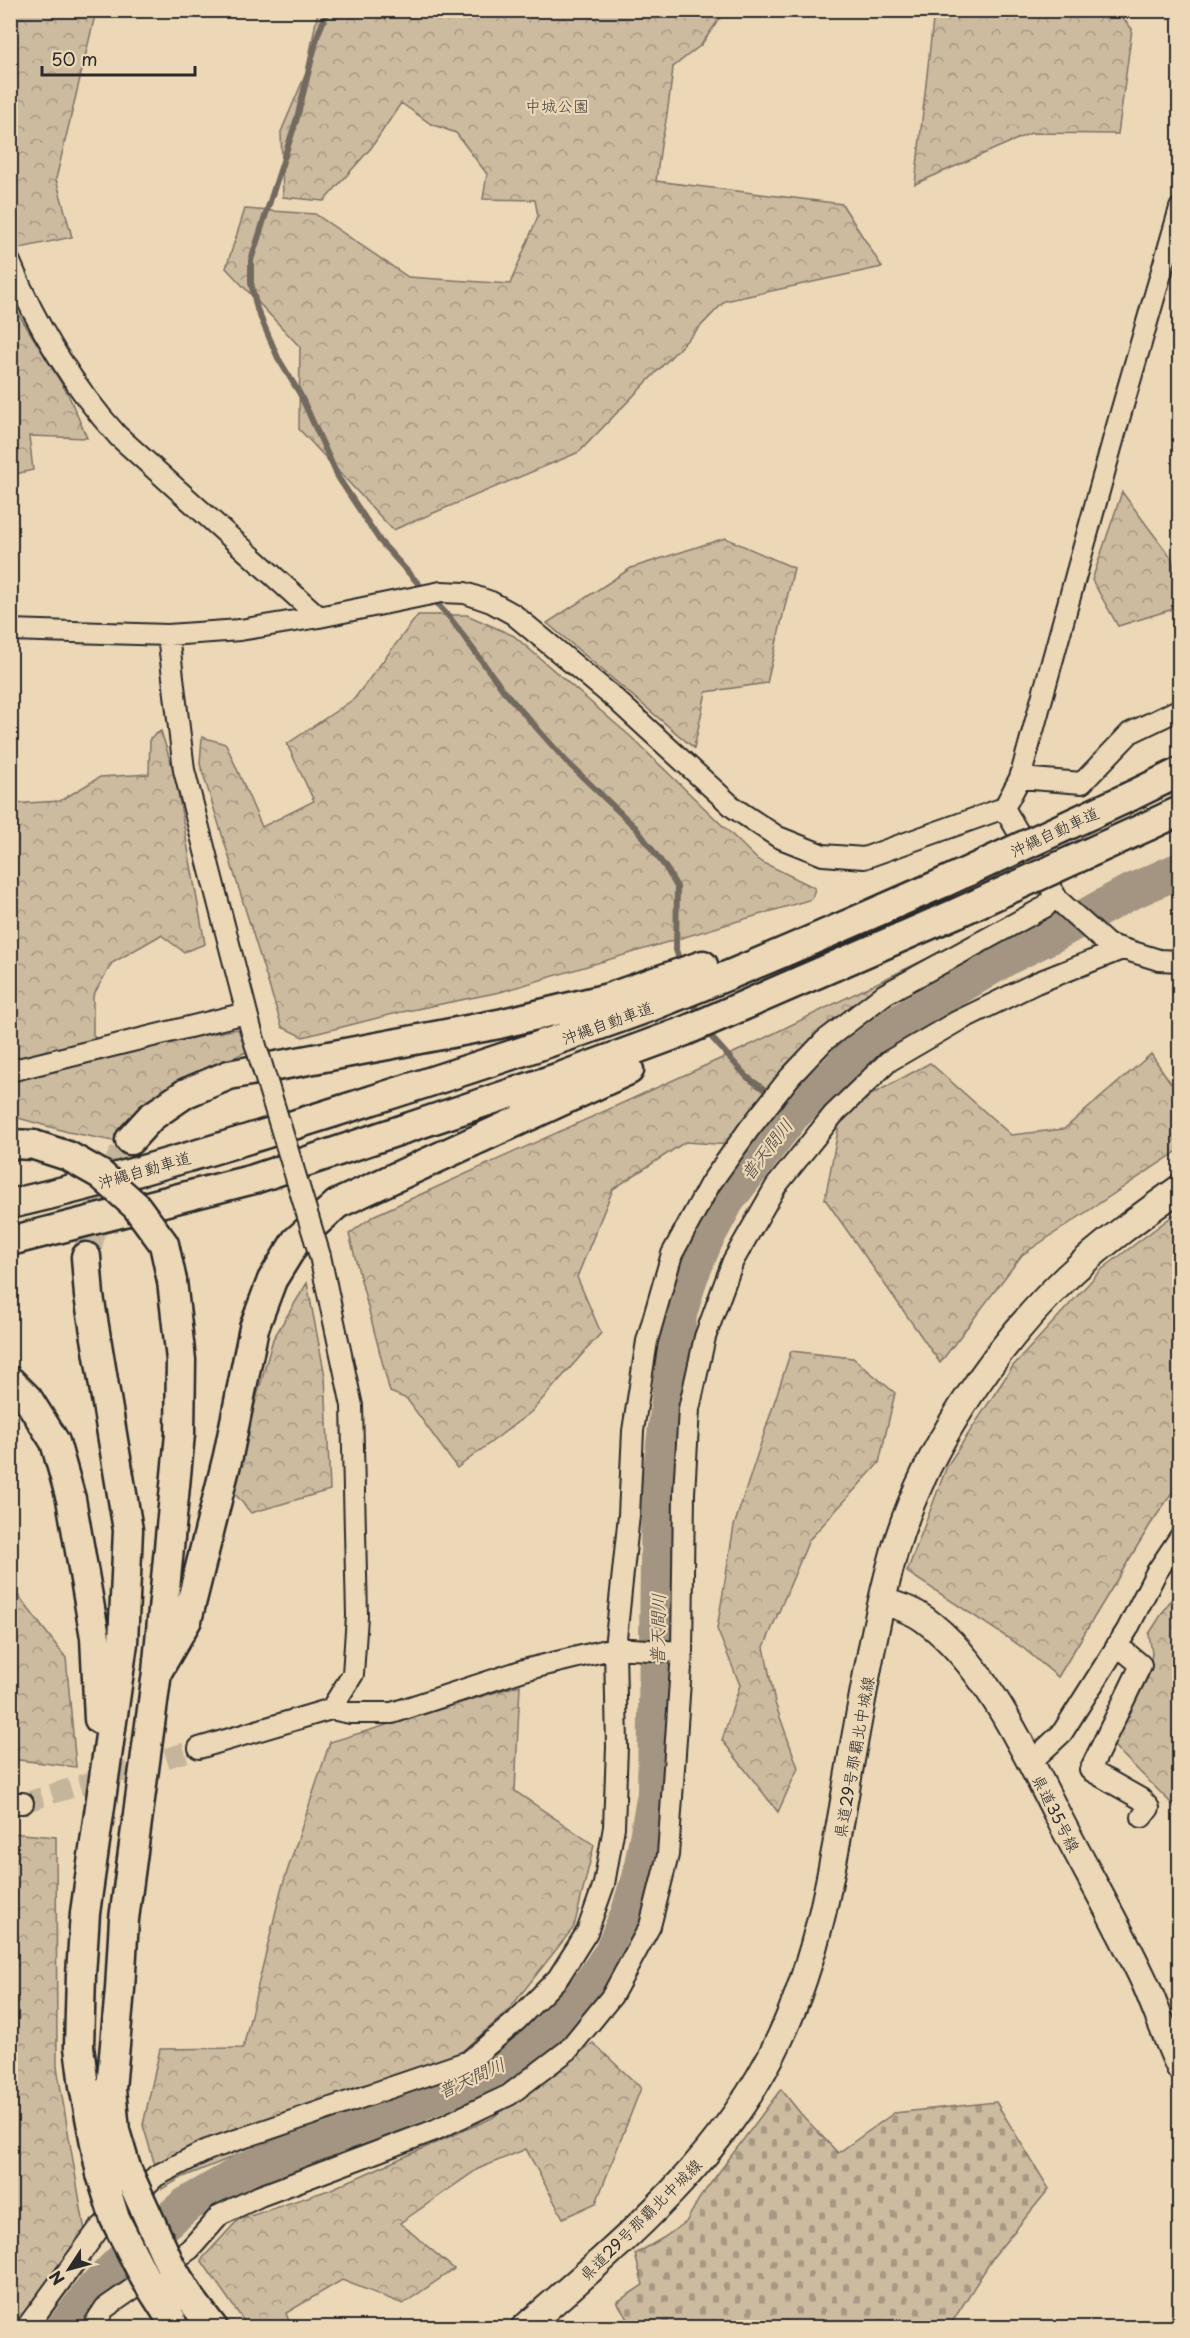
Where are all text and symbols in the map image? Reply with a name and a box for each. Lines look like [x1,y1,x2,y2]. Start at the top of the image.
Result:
scale bar [42,39,195,77]
text: 50 m [51,45,98,72]
park label: 中城公園 [525,93,589,117]
street label: 沖縄自動車道 [1005,800,1103,862]
street label: 沖縄自動車道 [558,994,656,1050]
water label: 普天間川 [733,1112,799,1186]
street label: 沖縄自動車道 [95,1144,193,1194]
water label: 普天間川 [643,1593,671,1665]
street label: 県道29号那覇北中城線 [827,1674,879,1840]
street label: 県道35号線 [1027,1770,1087,1856]
water label: 普天間川 [433,2050,509,2104]
street label: 県道29号那覇北中城線 [573,2152,707,2286]
north arrow [39,2239,99,2299]
text: N [43,2266,69,2291]

